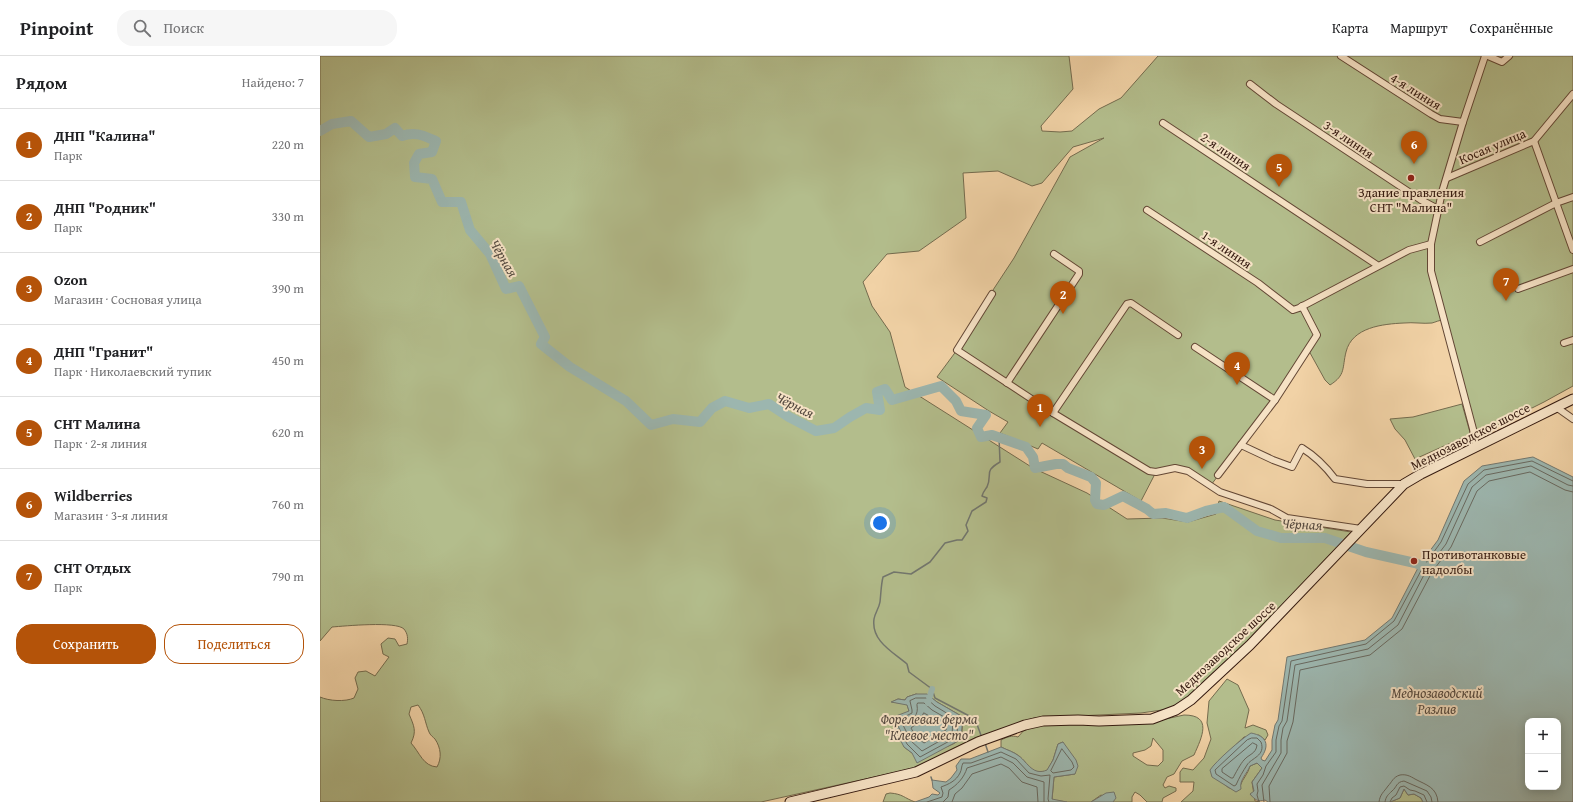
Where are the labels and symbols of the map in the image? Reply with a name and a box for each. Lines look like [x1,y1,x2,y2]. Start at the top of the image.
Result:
street label: 4-я линия [1387,68,1445,115]
street label: 3-я линия [1320,116,1378,163]
street label: Косая улица [1456,124,1529,169]
street label: 2-я линия [1197,128,1255,175]
pin: 6 [1401,131,1427,164]
pin: 5 [1266,154,1292,187]
marker: Здание правления СНТ "Малина" [1406,173,1416,183]
place label: Здание правления СНТ "Малина" [1358,183,1465,217]
street label: 1-я линия [1198,226,1256,273]
water label: Чёрная [485,235,523,281]
pin: 7 [1493,268,1519,301]
pin: 2 [1050,281,1076,314]
pin: 4 [1224,352,1250,385]
water label: Чёрная [772,387,818,423]
pin: 1 [1027,394,1053,427]
street label: Меднозаводское шоссе [1407,398,1533,475]
pin: 3 [1189,436,1215,469]
your location [870,513,890,533]
water label: Чёрная [1281,513,1323,535]
place label: Противотанковые надолбы [1422,545,1526,579]
marker: Противотанковые надолбы [1409,556,1419,566]
street label: Меднозаводское шоссе [1171,597,1280,700]
water label: Меднозаводский Разлив [1391,683,1483,719]
water label: Форелевая ферма "Клевое место" [881,709,978,745]

